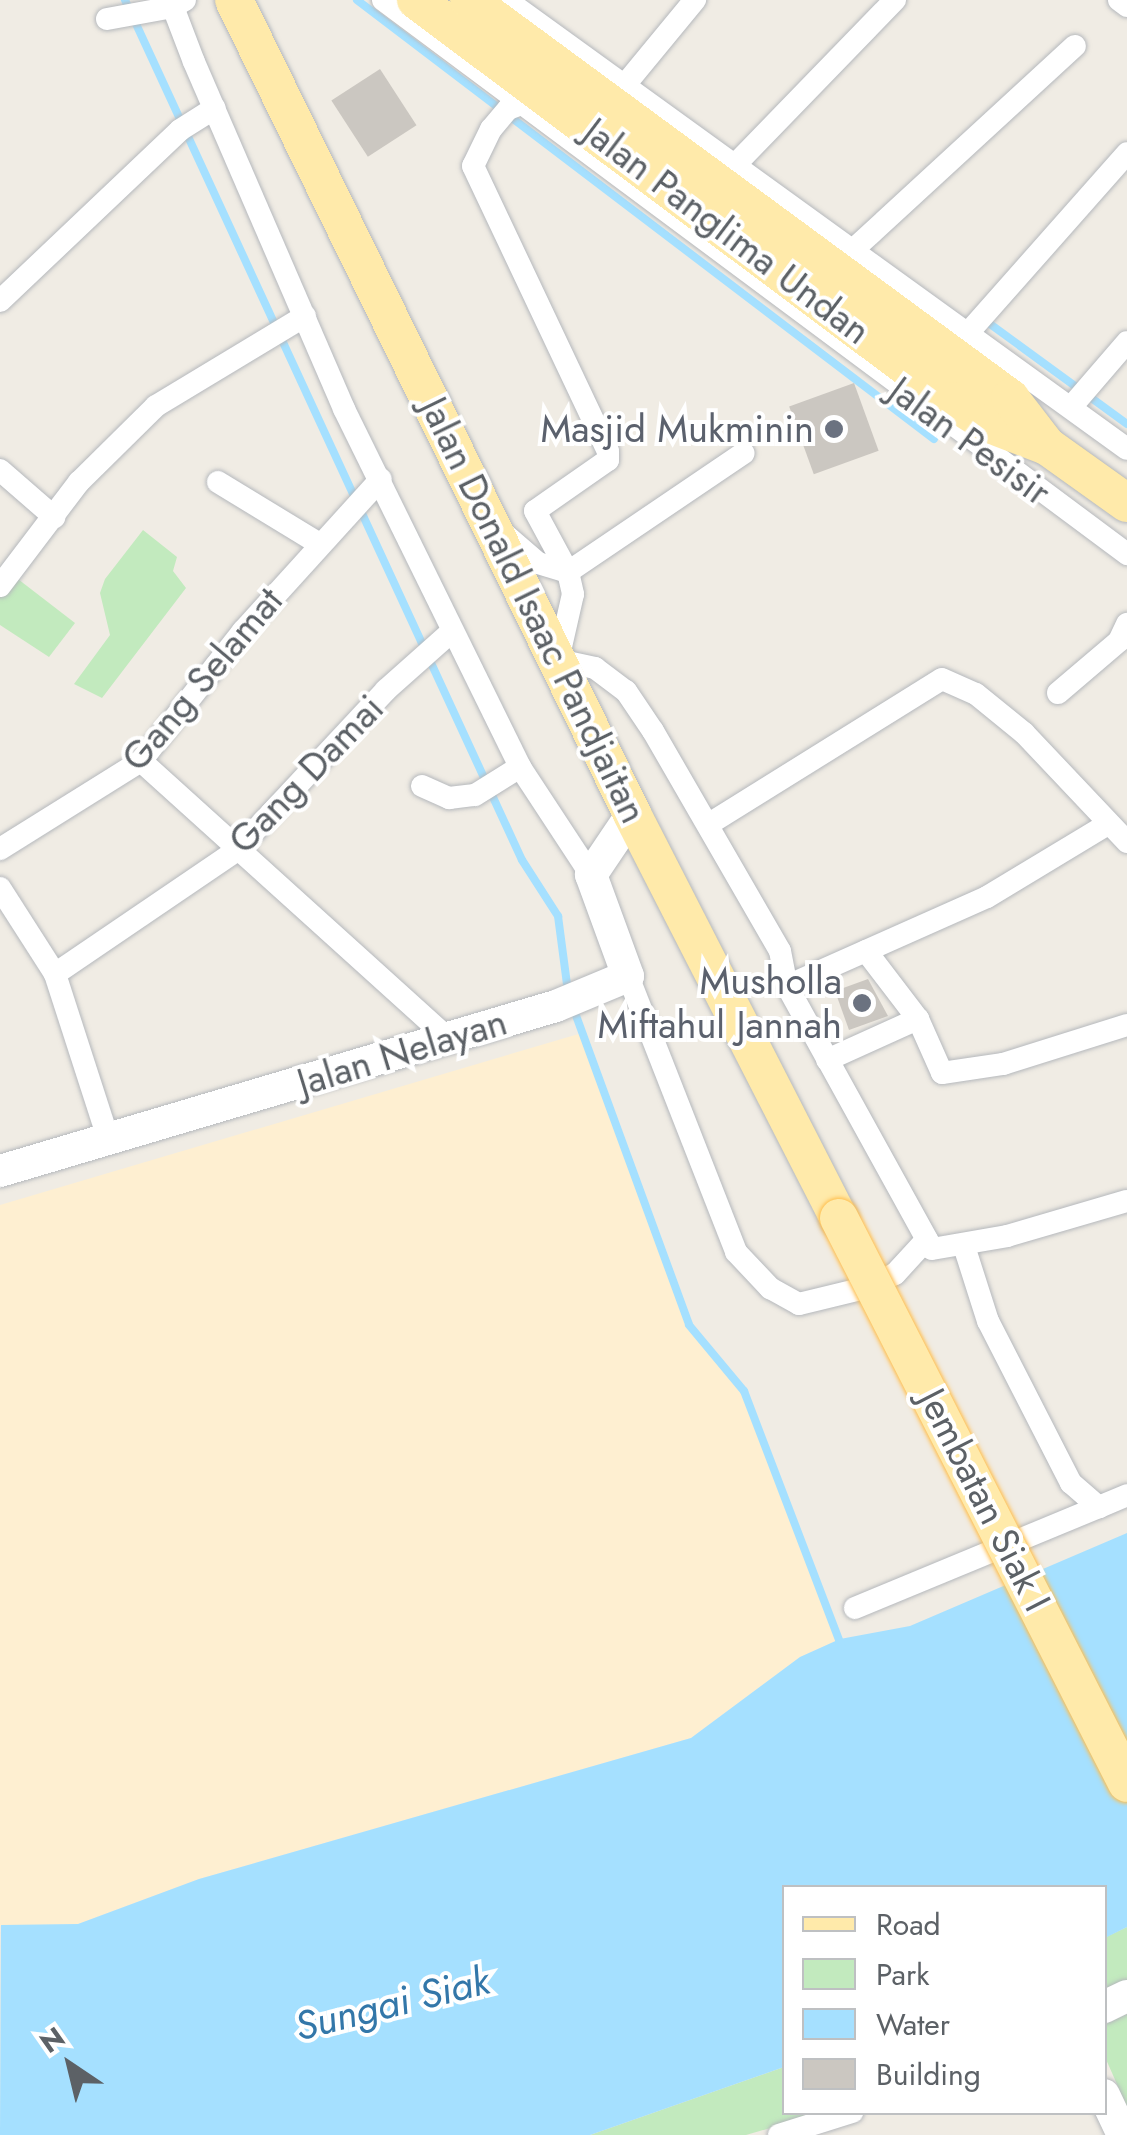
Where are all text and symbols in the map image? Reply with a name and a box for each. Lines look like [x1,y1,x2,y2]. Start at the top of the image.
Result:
street label: Jalan Panglima Undan [575,108,879,354]
street label: Jalan Pesisir [880,367,1060,515]
street label: Jalan Donald Isaac Pandjaitan [411,390,657,830]
place label: Masjid Mukminin [540,406,814,452]
marker: Masjid Mukminin [823,418,845,440]
street label: Gang Selamat [112,578,292,780]
street label: Gang Damai [219,685,393,863]
place label: Musholla Miftahul Jannah [598,958,842,1048]
marker: Musholla Miftahul Jannah [851,992,873,1014]
street label: Jalan Nelayan [292,999,512,1105]
street label: Jembatan Siak I [909,1381,1061,1619]
legend [782,1885,1107,2115]
text: Road [876,1903,941,1946]
text: Park [876,1953,929,1996]
water label: Sungai Siak [290,1956,494,2050]
text: Water [876,2003,950,2046]
north arrow [20,2015,120,2115]
text: N [32,2017,73,2063]
text: Building [876,2053,981,2096]

